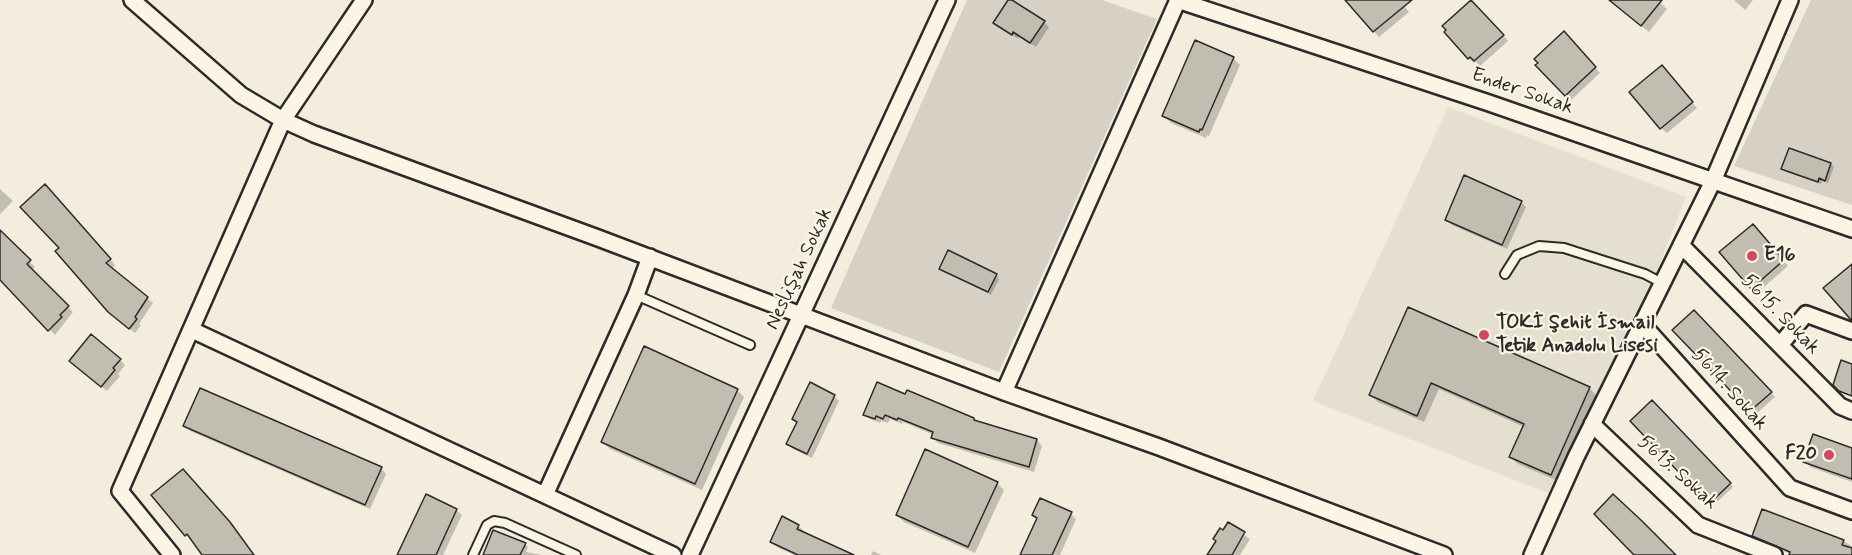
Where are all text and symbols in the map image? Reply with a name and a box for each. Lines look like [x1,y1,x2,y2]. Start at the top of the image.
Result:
street label: Ender Sokak [1468,63,1576,121]
street label: Neslişah Sokak [761,204,839,334]
place label: E16 [1764,244,1796,268]
marker: E16 [1745,249,1759,263]
street label: 5615. Sokak [1736,270,1824,360]
place label: TOKİ Şehit İsmail Tetik Anadolu Lisesi [1496,312,1658,359]
marker: TOKİ Şehit İsmail Tetik Anadolu Lisesi [1477,328,1491,342]
street label: 5614. Sokak [1686,344,1772,436]
street label: 5613. Sokak [1632,431,1722,515]
place label: F20 [1785,443,1817,467]
marker: F20 [1822,448,1836,462]

